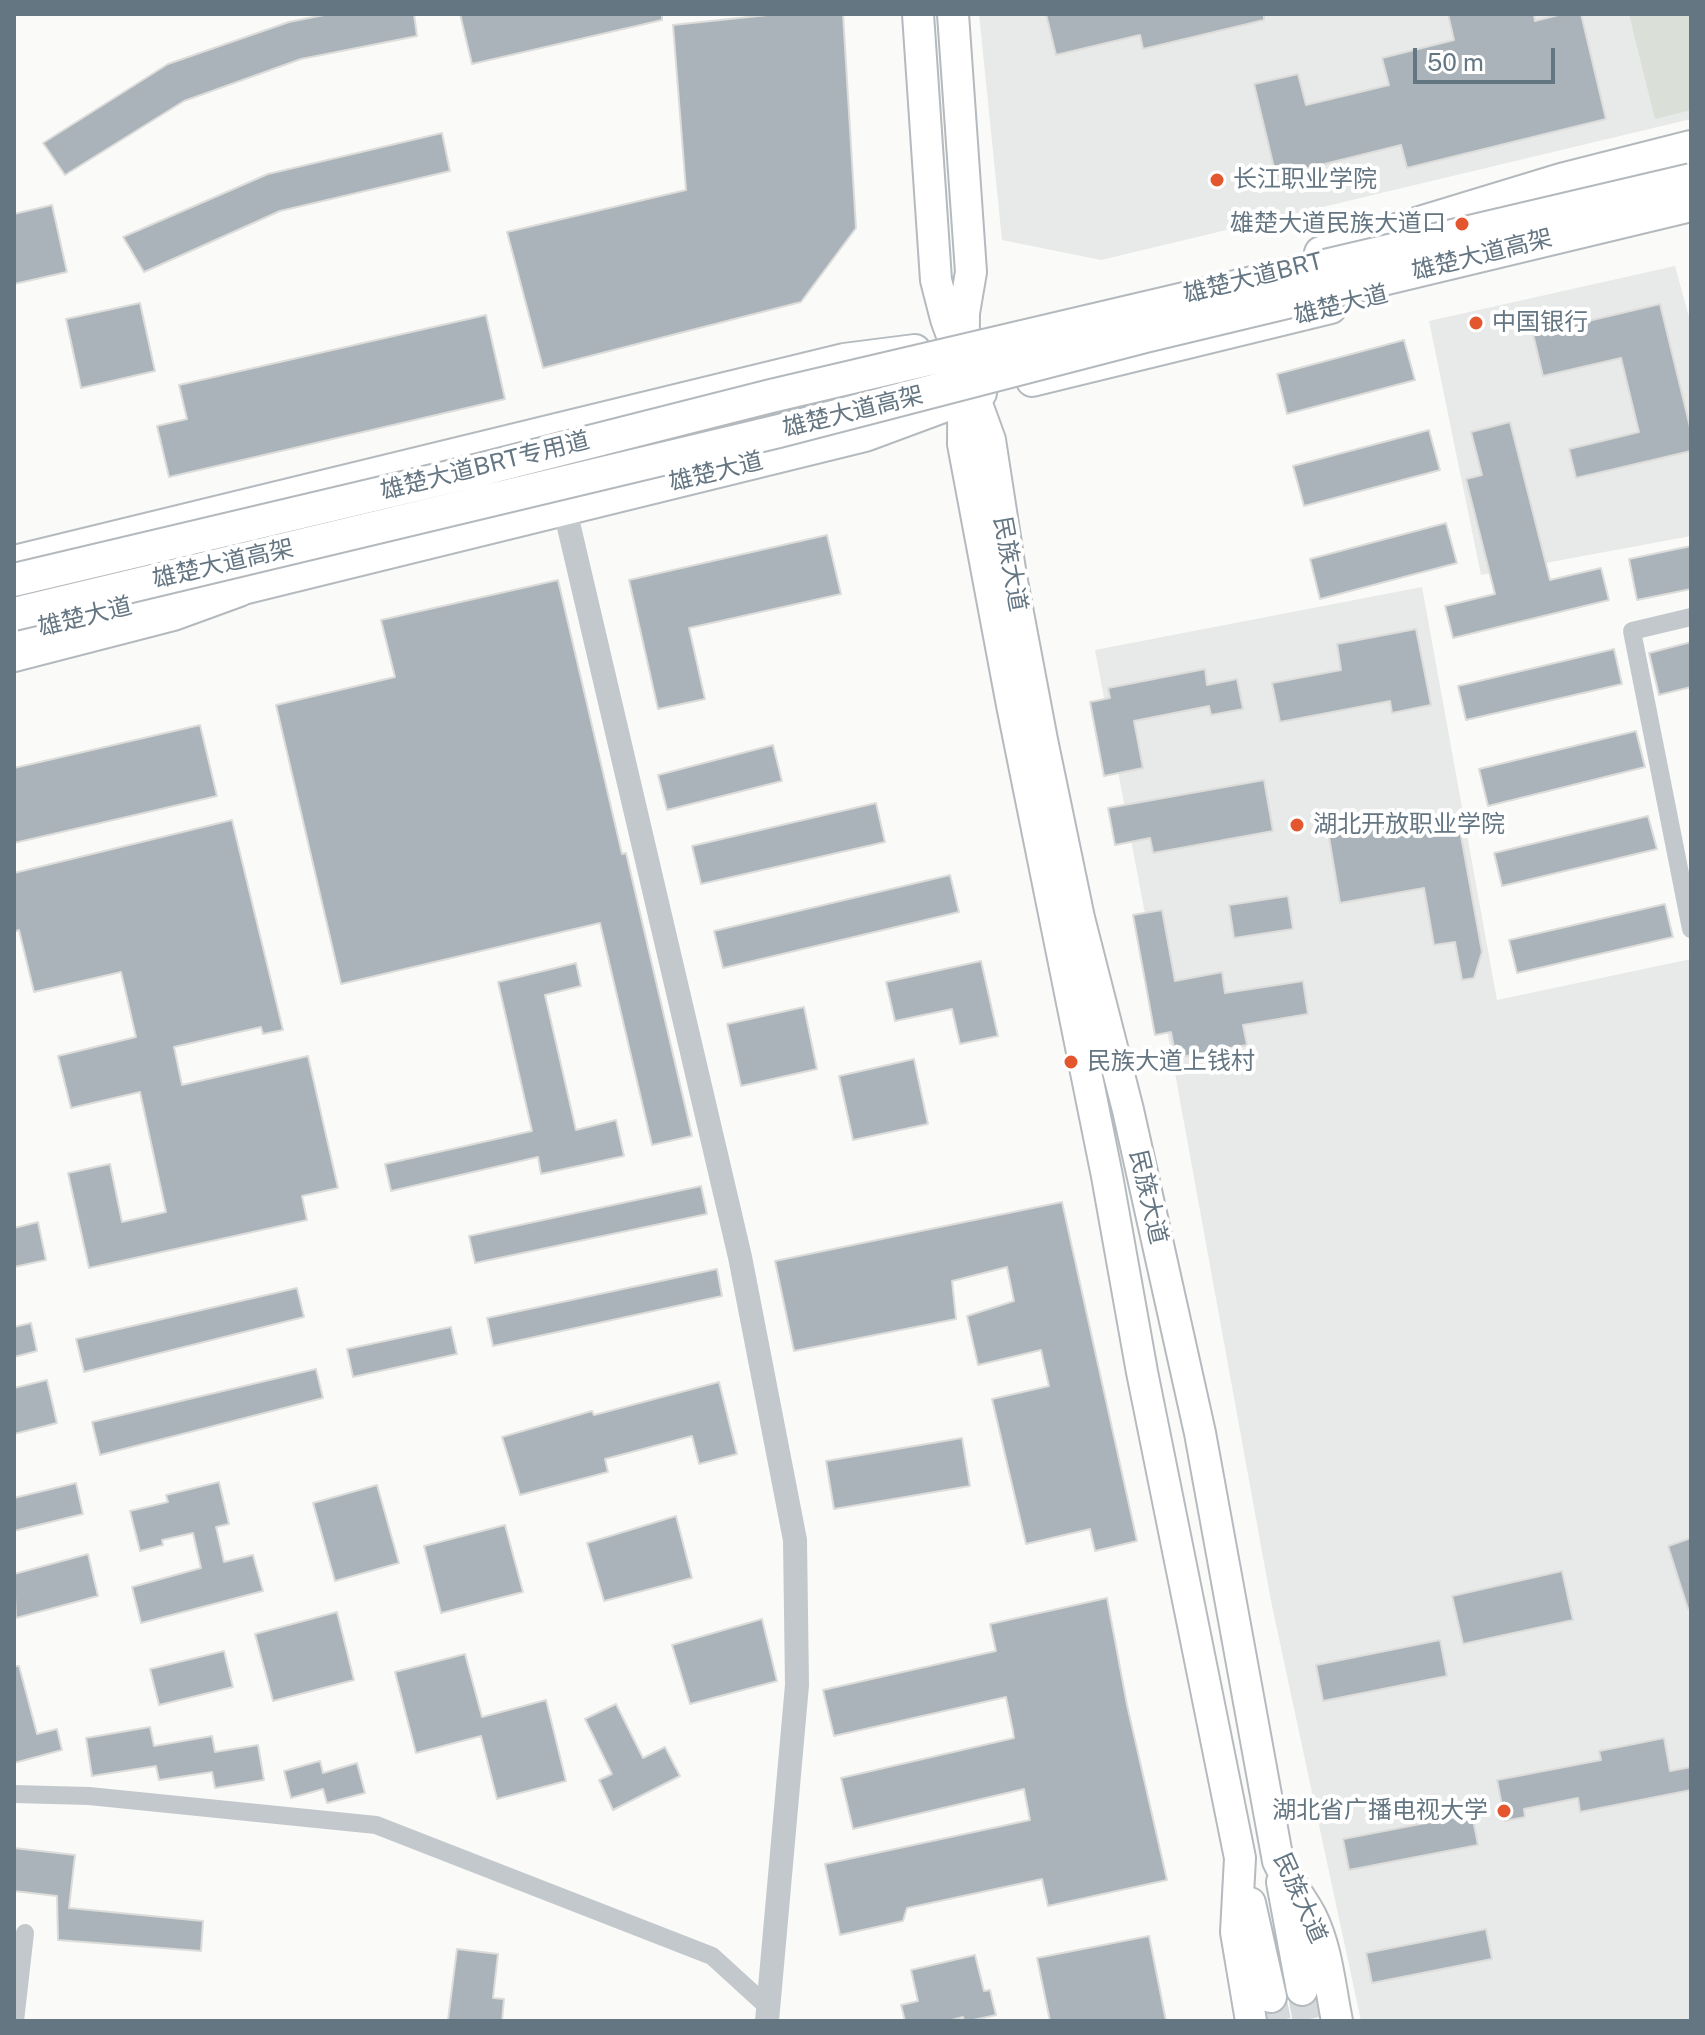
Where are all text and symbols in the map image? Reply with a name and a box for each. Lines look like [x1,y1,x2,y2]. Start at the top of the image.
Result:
scale bar [1417,32,1559,82]
text: 50 m [1427,48,1484,76]
place label: 长江职业学院 [1233,166,1377,194]
marker: 长江职业学院 [1208,171,1226,189]
place label: 雄楚大道民族大道口 [1230,210,1446,238]
marker: 雄楚大道民族大道口 [1453,215,1471,233]
street label: 雄楚大道高架 [1409,224,1555,286]
street label: 雄楚大道BRT [1180,247,1326,309]
street label: 雄楚大道 [1291,279,1391,331]
place label: 中国银行 [1492,309,1588,337]
marker: 中国银行 [1467,314,1485,332]
street label: 雄楚大道高架 [780,381,926,443]
street label: 雄楚大道BRT专用道 [377,426,593,506]
street label: 雄楚大道 [666,446,766,498]
street label: 民族大道 [987,514,1033,614]
street label: 雄楚大道高架 [150,534,296,594]
street label: 雄楚大道 [35,591,135,643]
place label: 湖北开放职业学院 [1313,811,1505,839]
marker: 湖北开放职业学院 [1288,816,1306,834]
place label: 民族大道上钱村 [1087,1048,1255,1076]
marker: 民族大道上钱村 [1062,1053,1080,1071]
street label: 民族大道 [1123,1147,1173,1247]
place label: 湖北省广播电视大学 [1272,1797,1488,1825]
marker: 湖北省广播电视大学 [1495,1802,1513,1820]
street label: 民族大道 [1267,1848,1333,1948]

